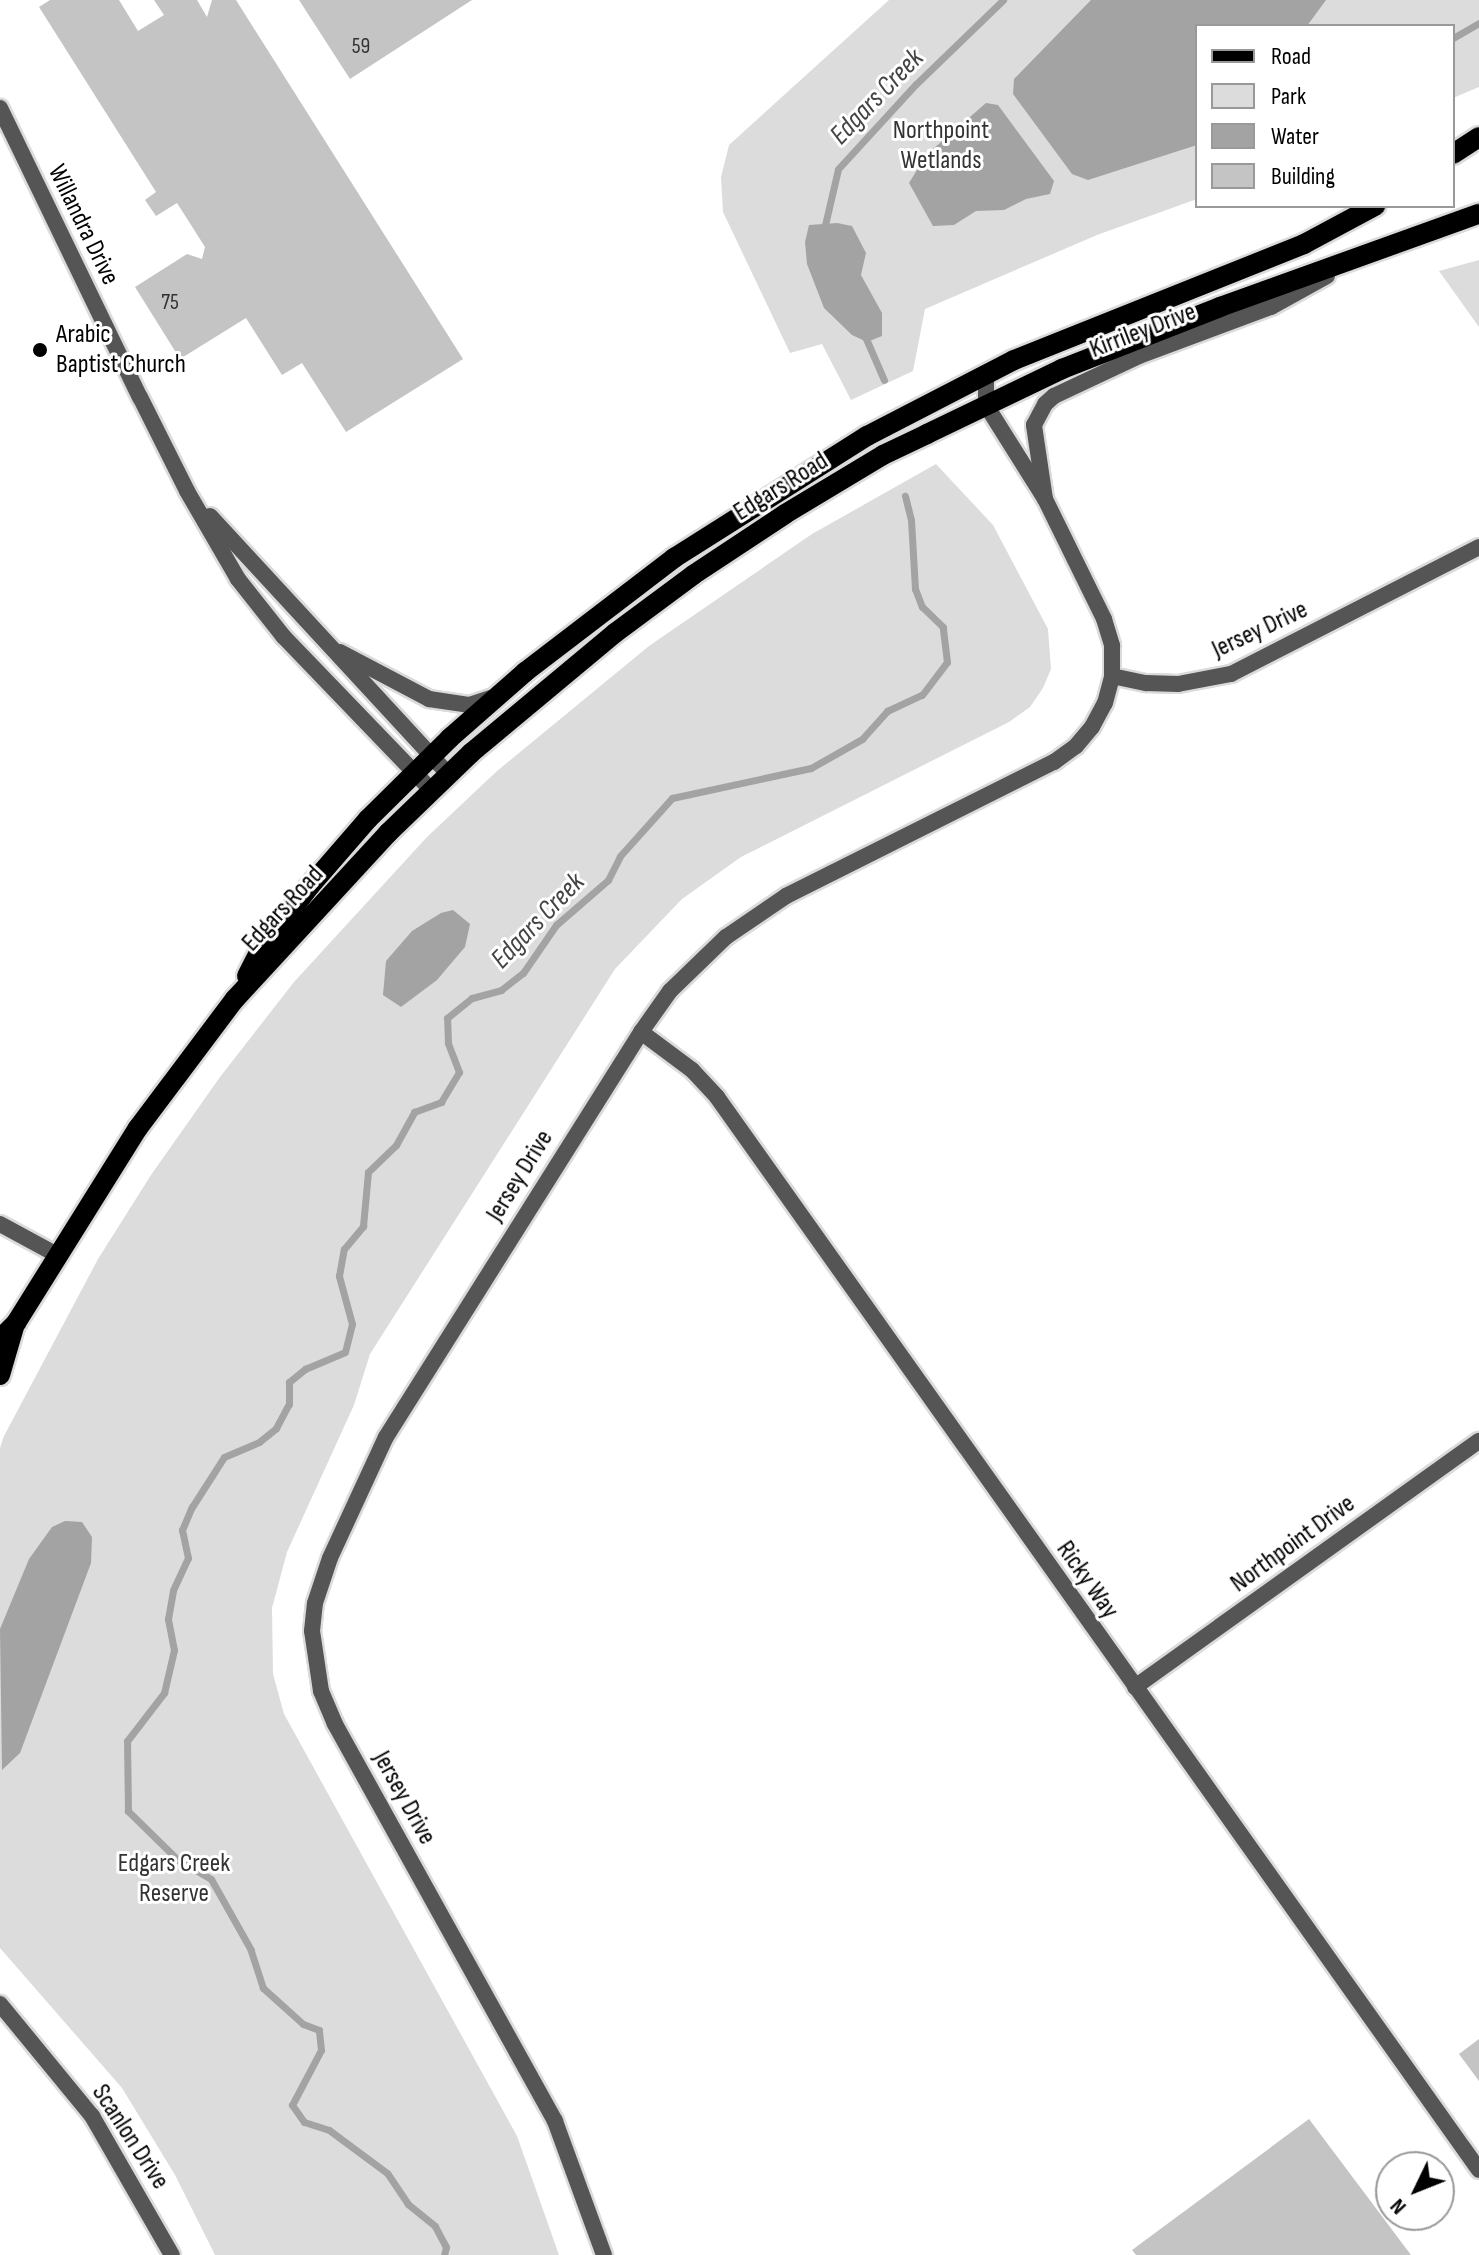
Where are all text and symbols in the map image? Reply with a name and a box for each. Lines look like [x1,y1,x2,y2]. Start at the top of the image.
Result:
legend [1195,24,1455,208]
house number: 59 [352,34,370,60]
water label: Edgars Creek [823,42,931,152]
text: Road [1271,42,1311,71]
text: Park [1271,82,1306,111]
park label: Northpoint Wetlands [893,115,989,176]
text: Water [1271,122,1319,151]
street label: Willandra Drive [40,160,126,290]
text: Building [1271,162,1335,191]
house number: 75 [161,290,179,316]
street label: Kirriley Drive [1086,297,1200,365]
place label: Arabic Baptist Church [56,319,186,380]
marker: Arabic Baptist Church [31,341,49,359]
street label: Edgars Road [728,446,834,528]
street label: Jersey Drive [1207,594,1313,666]
street label: Edgars Road [236,860,330,958]
water label: Edgars Creek [484,866,592,976]
street label: Jersey Drive [480,1124,560,1228]
street label: Northpoint Drive [1225,1488,1361,1600]
street label: Ricky Way [1049,1535,1125,1625]
street label: Jersey Drive [366,1746,442,1850]
park label: Edgars Creek Reserve [118,1848,230,1910]
street label: Scanlon Drive [85,2079,175,2195]
north arrow [1375,2151,1455,2231]
text: N [1385,2193,1412,2220]

